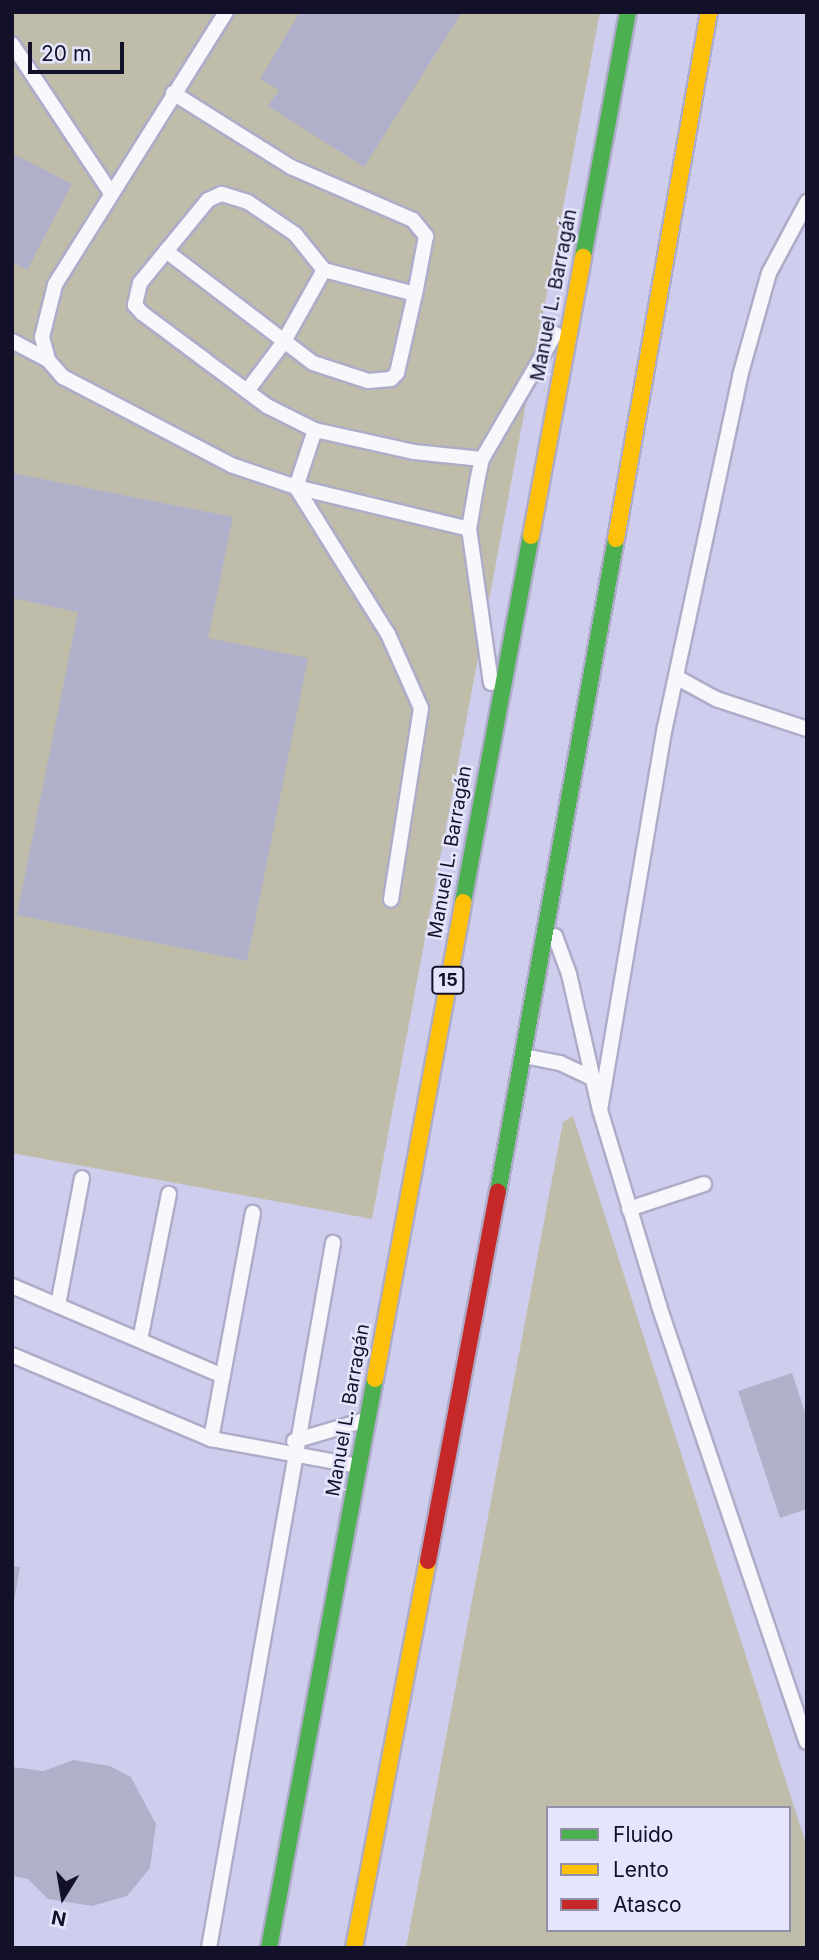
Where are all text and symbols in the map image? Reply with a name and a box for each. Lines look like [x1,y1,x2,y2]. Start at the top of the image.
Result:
scale bar [32,28,128,72]
text: 20 m [41,41,91,66]
street label: Manuel L. Barragán [526,207,582,383]
street label: Manuel L. Barragán [424,764,476,940]
road number: 15 [430,965,466,995]
street label: Manuel L. Barragán [322,1322,374,1498]
legend [546,1806,791,1932]
text: Fluido [613,1822,673,1847]
text: Lento [613,1857,669,1882]
north arrow [28,1862,98,1932]
text: Atasco [613,1892,682,1917]
text: N [50,1905,68,1931]

